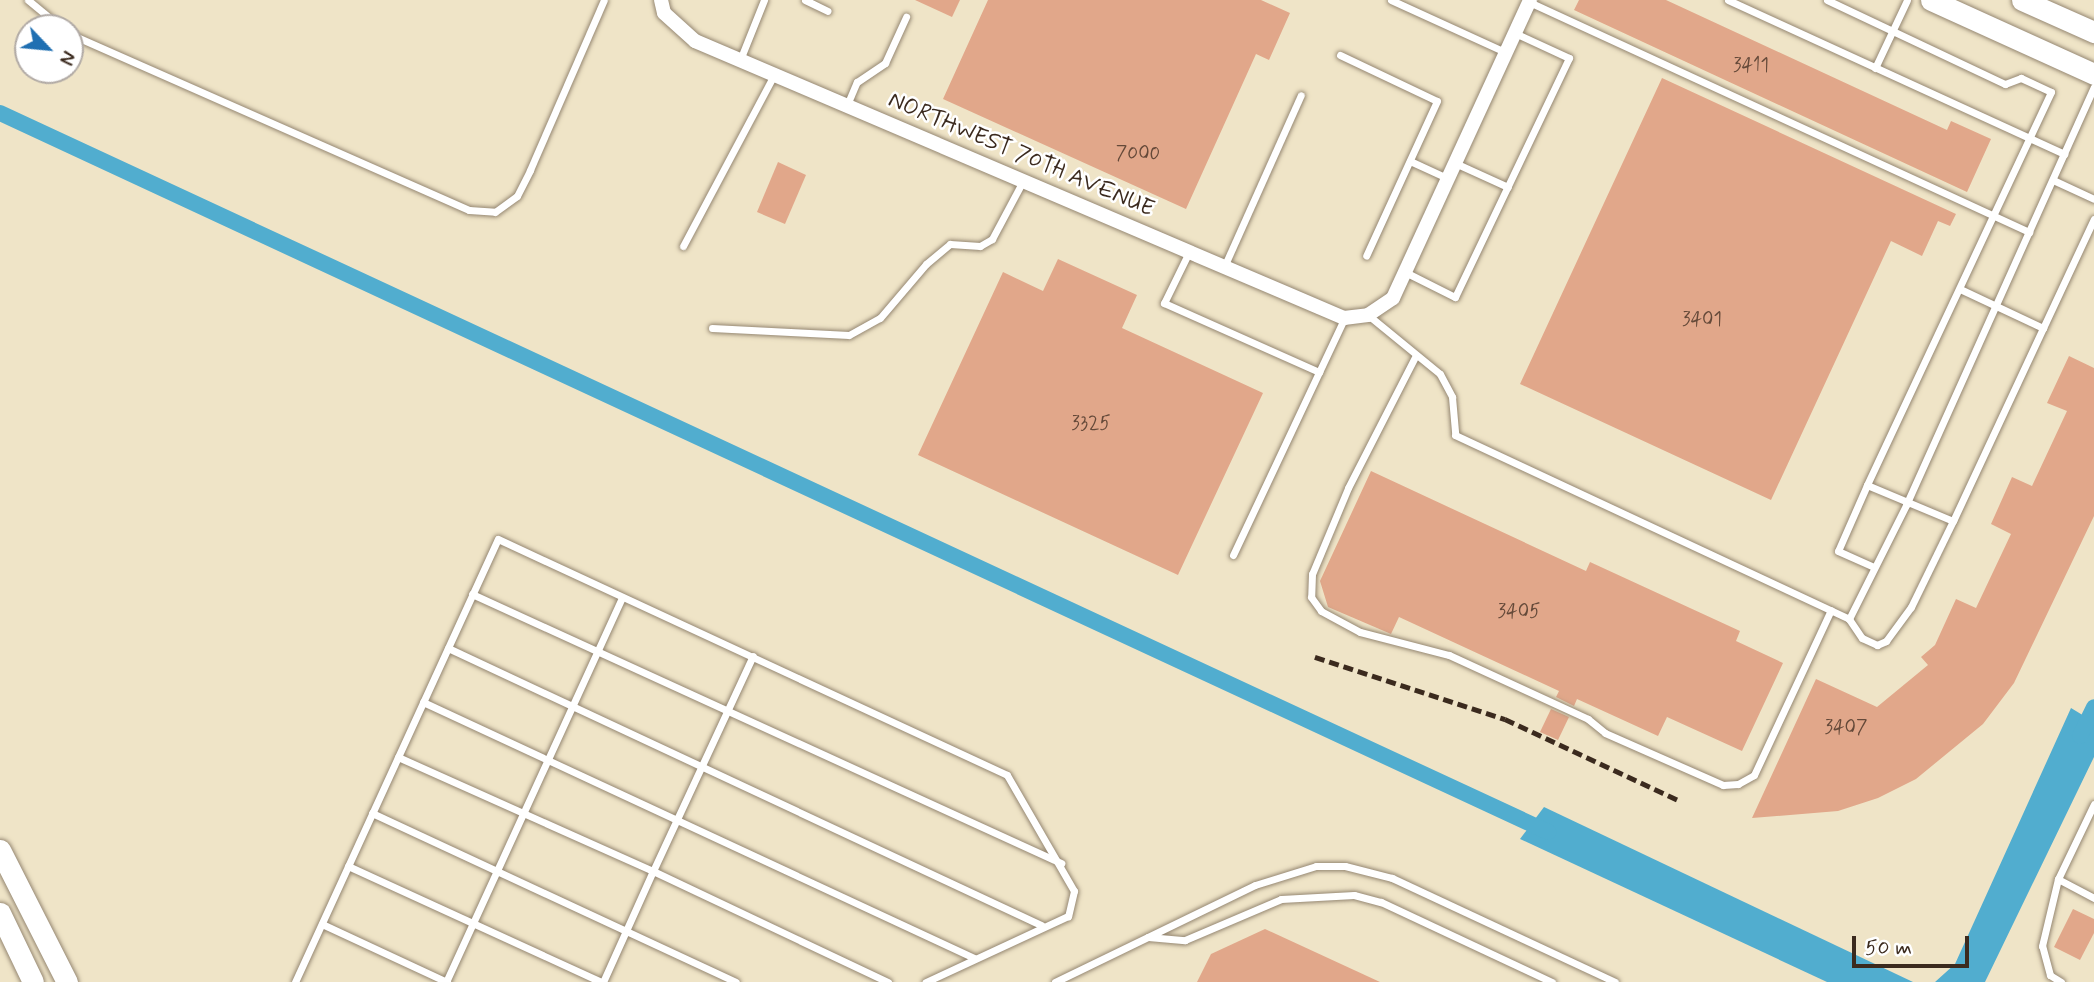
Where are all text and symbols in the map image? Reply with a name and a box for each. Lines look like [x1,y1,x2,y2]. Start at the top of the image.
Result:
north arrow [14,14,84,84]
text: N [53,46,81,69]
house number: 3411 [1733,55,1769,77]
street label: NORTHWEST 70TH AVENUE [884,87,1158,223]
house number: 7000 [1116,143,1160,165]
house number: 3401 [1682,309,1722,331]
house number: 3325 [1071,413,1111,435]
house number: 3405 [1498,601,1540,623]
house number: 3407 [1824,717,1868,739]
scale bar [1856,922,1973,966]
text: 50 m [1865,934,1912,962]

